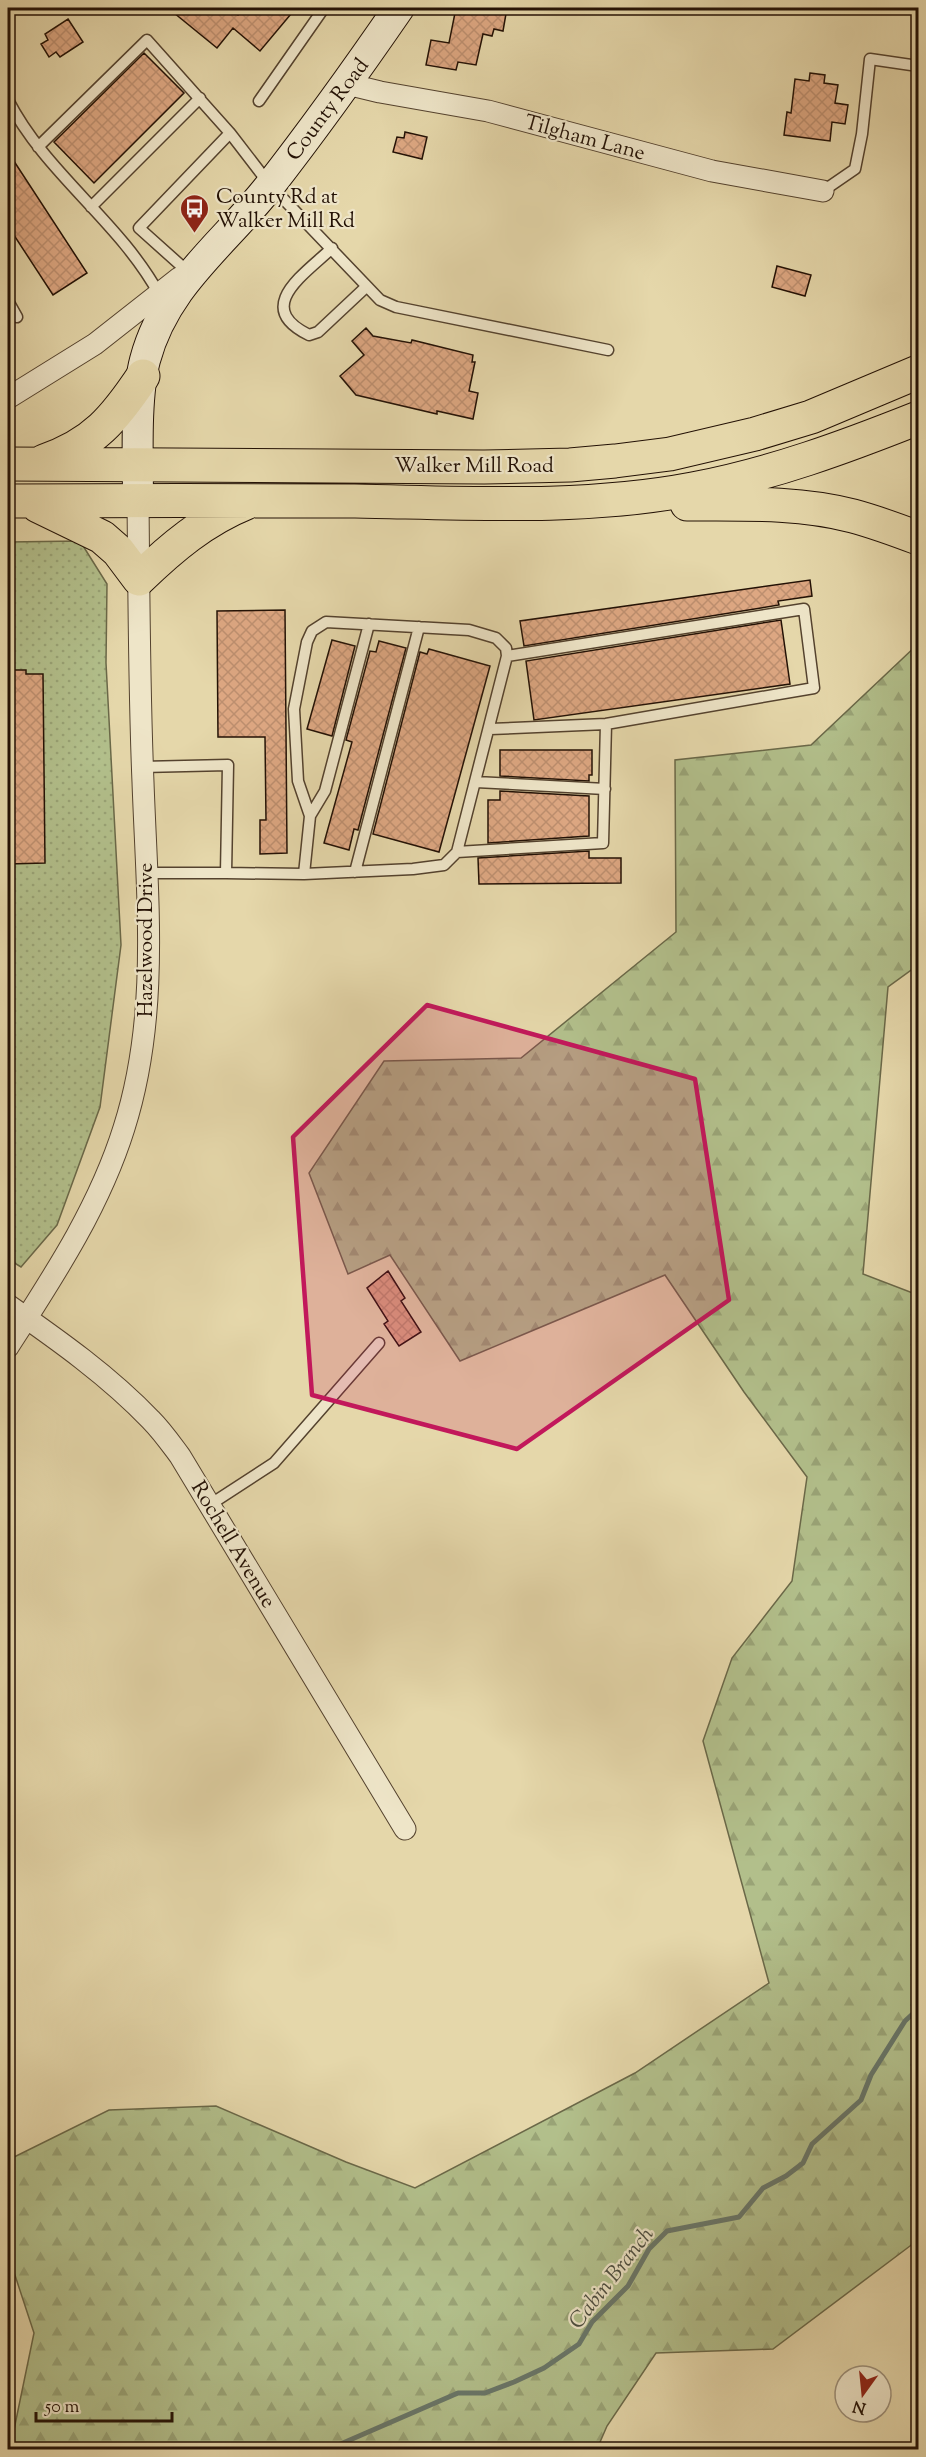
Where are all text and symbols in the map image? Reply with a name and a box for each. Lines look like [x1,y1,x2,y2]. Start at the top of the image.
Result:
street label: County Road [280,53,377,168]
street label: Tilgham Lane [521,108,648,169]
place label: County Rd at Walker Mill Rd [216,183,355,237]
bus stop icon: County Rd at Walker Mill Rd [179,192,211,234]
street label: Walker Mill Road [394,452,554,482]
street label: Hazelwood Drive [132,863,162,1017]
street label: Rochell Avenue [182,1476,282,1614]
water label: Cabin Branch [562,2221,663,2337]
north arrow [833,2364,893,2424]
scale bar [36,2385,172,2423]
text: N [850,2393,869,2419]
text: 50 m [44,2395,80,2421]

